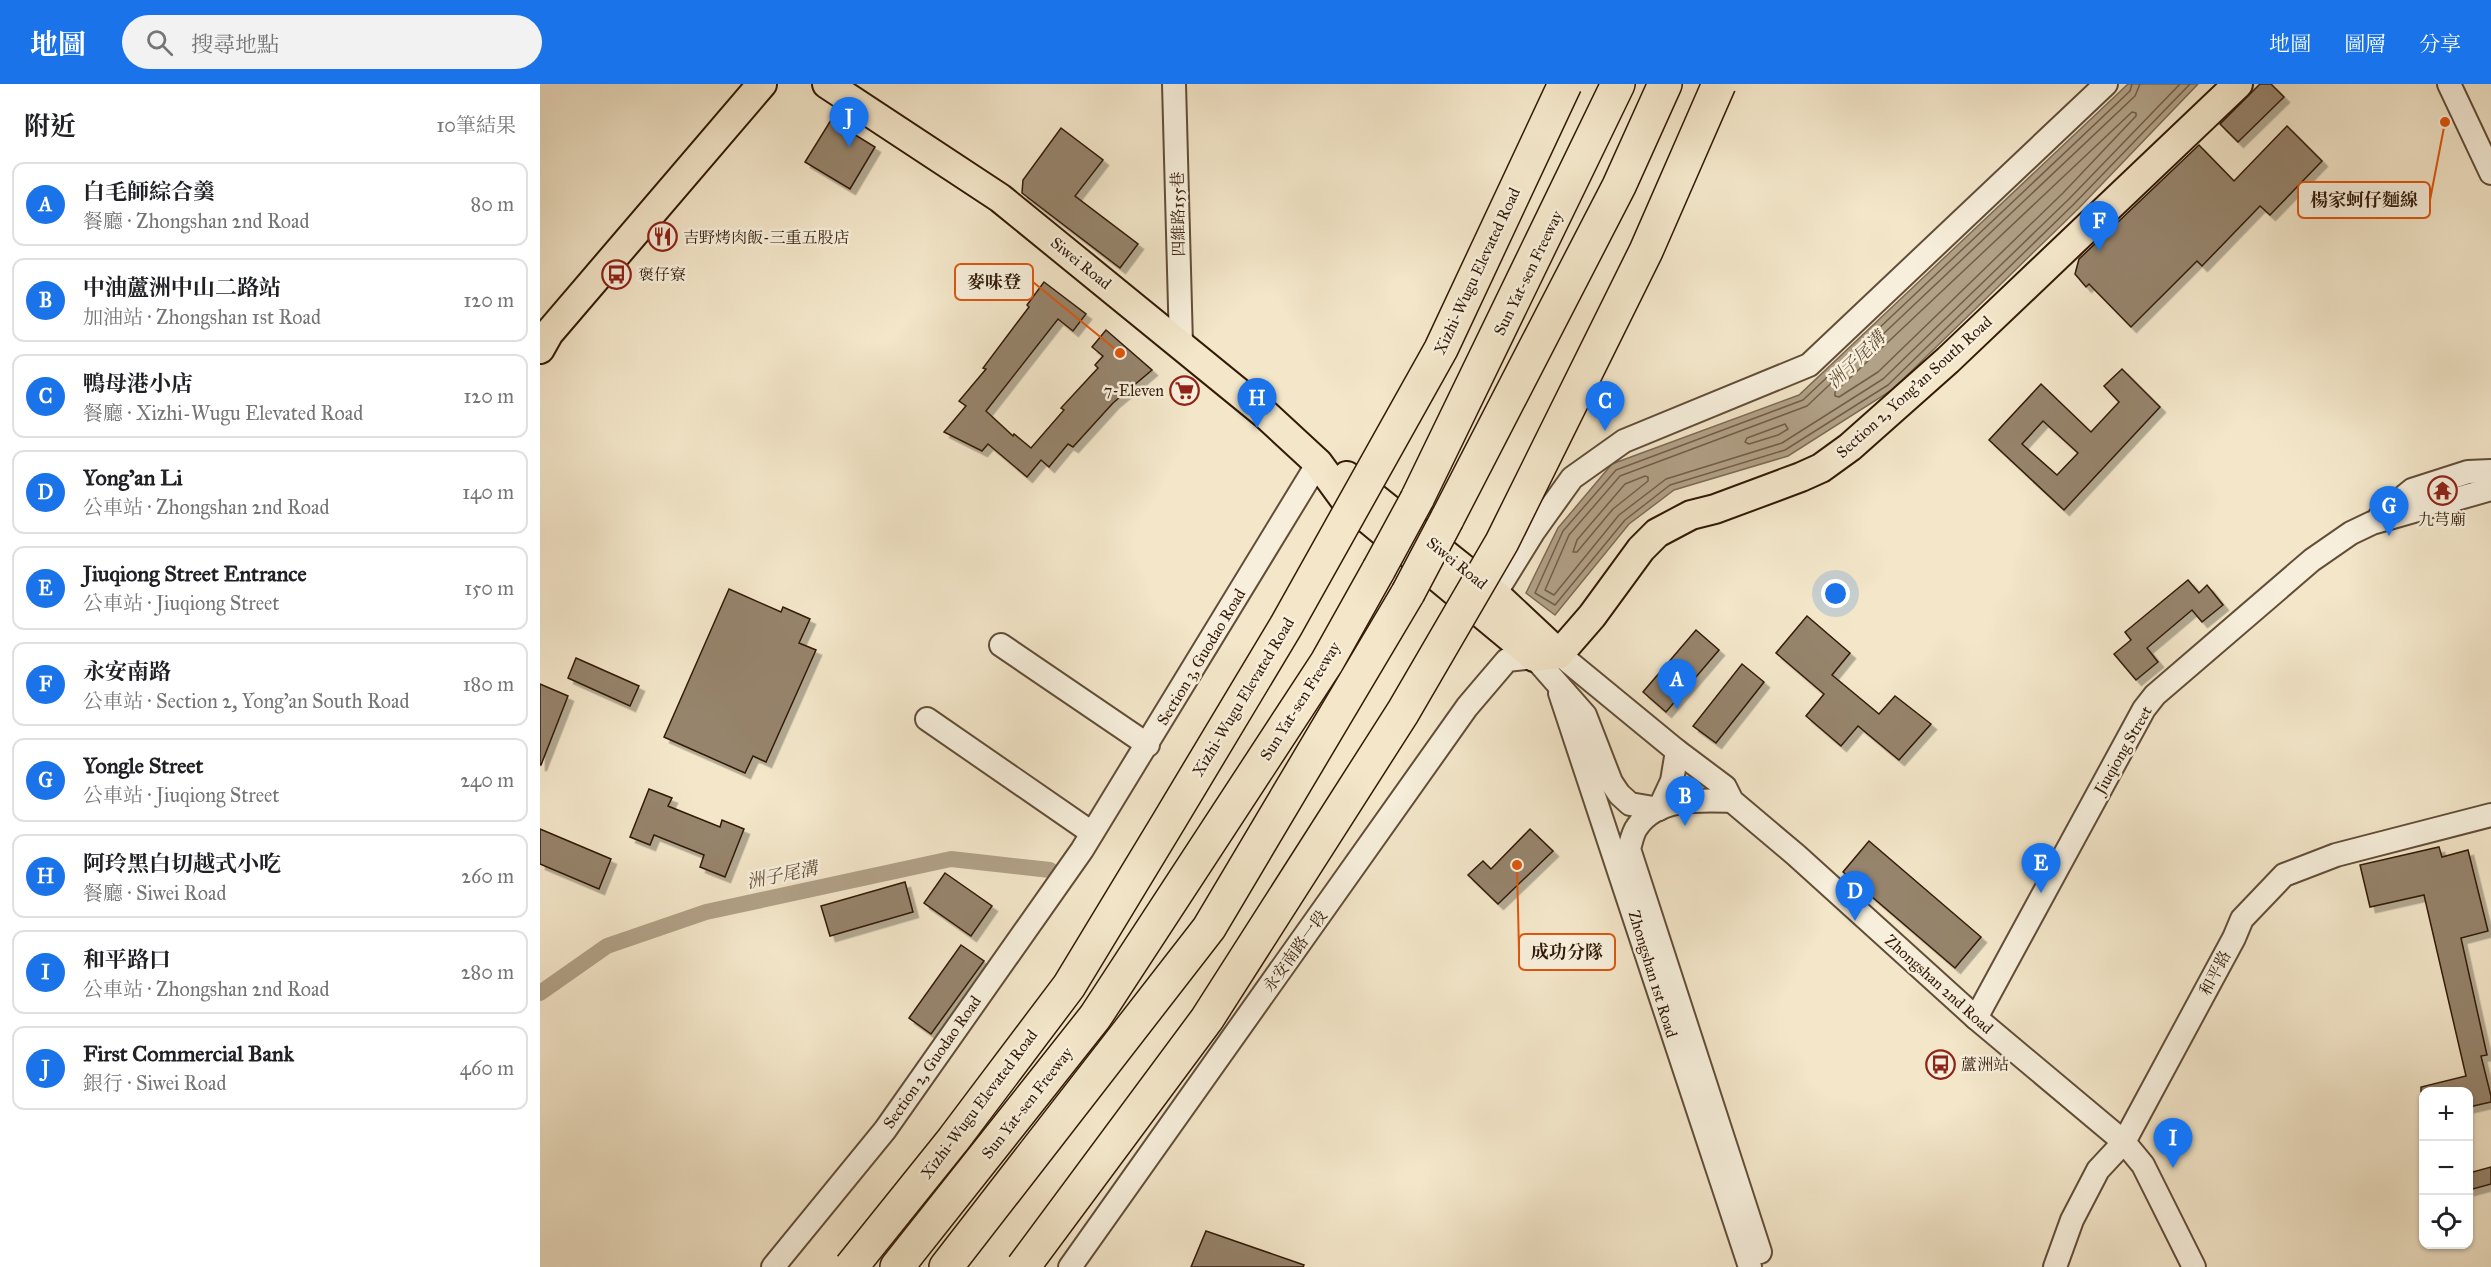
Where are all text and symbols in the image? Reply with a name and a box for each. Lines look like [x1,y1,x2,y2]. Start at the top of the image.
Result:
search box [122,15,542,69]
icon: search [143,26,176,59]
text: 地圖 [30,27,86,62]
text: 搜尋地點 [191,31,279,58]
text: 地圖 [2269,31,2311,57]
text: 圖層 [2344,31,2386,57]
text: 分享 [2419,31,2461,57]
pin: J [830,98,868,147]
text: 附近 [24,110,76,142]
text: 10筆結果 [437,113,516,137]
street label: 四維路155巷 [1168,171,1188,257]
text: 白毛師綜合羹 [83,178,215,205]
callout: 楊家蚵仔麵線 [2298,182,2430,218]
street label: Xizhi-Wugu Elevated Road [1430,185,1525,358]
text: 楊家蚵仔麵線 [2310,189,2418,211]
text: A [39,192,52,216]
text: 80 m [471,192,514,216]
pin: F [2080,202,2118,251]
street label: Sun Yat-sen Freeway [1490,207,1567,338]
text: 餐廳 · Zhongshan 2nd Road [83,209,310,233]
restaurant icon: 吉野烤肉飯-三重五股店 [646,221,678,253]
place label: 吉野烤肉飯-三重五股店 [683,228,850,247]
street label: Siwei Road [1047,233,1115,293]
bus stop icon: 褒仔寮 [601,258,633,290]
callout: 麥味登 [955,264,1033,300]
place label: 褒仔寮 [638,265,686,284]
text: 麥味登 [967,271,1021,293]
text: 中油蘆洲中山二路站 [83,274,281,301]
text: B [39,288,52,312]
text: 120 m [463,288,514,312]
text: 加油站 · Zhongshan 1st Road [83,305,321,329]
street label: Section 2, Yong'an South Road [1832,312,1996,463]
water label: 洲子尾溝 [1822,325,1892,393]
text: 鴨母港小店 [83,370,193,397]
supermarket icon: 7-Eleven [1169,374,1201,406]
pin: H [1238,378,1276,428]
place label: 7-Eleven [1104,381,1164,400]
pin: C [1586,382,1624,431]
text: C [39,384,52,408]
text: 120 m [463,384,514,408]
text: 餐廳 · Xizhi-Wugu Elevated Road [83,401,363,425]
text: Yong'an Li [83,464,183,491]
temple icon: 九芎廟 [2426,475,2458,507]
text: D [38,480,53,504]
text: 140 m [462,480,514,504]
pin: G [2370,486,2408,536]
text: 公車站 · Zhongshan 2nd Road [83,495,330,519]
place label: 九芎廟 [2418,510,2466,529]
street label: Siwei Road [1423,533,1491,593]
text: Jiuqiong Street Entrance [83,560,307,587]
text: E [38,576,53,600]
text: 150 m [464,576,514,600]
your location [1821,579,1850,608]
street label: Section 3, Guodao Road [1153,585,1249,729]
text: 公車站 · Jiuqiong Street [83,591,279,615]
street label: Xizhi-Wugu Elevated Road [1188,614,1299,780]
street label: Sun Yat-sen Freeway [1256,638,1344,764]
text: 永安南路 [83,658,171,685]
pin: A [1658,660,1696,709]
text: F [39,672,52,696]
text: 180 m [463,672,514,696]
text: 公車站 · Section 2, Yong'an South Road [83,689,410,713]
street label: Jiuqiong Street [2089,702,2157,800]
text: Yongle Street [83,752,203,779]
text: G [38,768,53,792]
text: 240 m [460,768,514,792]
pin: B [1666,776,1704,826]
text: 公車站 · Jiuqiong Street [83,783,279,807]
pin: E [2022,844,2060,893]
text: 阿玲黑白切越式小吃 [83,850,281,877]
water label: 洲子尾溝 [744,856,822,893]
text: H [37,864,54,888]
text: 260 m [461,864,514,888]
pin: D [1836,872,1874,921]
text: 餐廳 · Siwei Road [83,881,226,905]
street label: 永安南路一段 [1259,907,1331,995]
street label: Zhongshan 1st Road [1624,908,1681,1040]
street label: Zhongshan 2nd Road [1880,930,1997,1038]
callout: 成功分隊 [1519,934,1615,970]
text: 成功分隊 [1531,941,1603,963]
text: 和平路口 [83,946,171,973]
street label: 和平路 [2195,947,2235,999]
text: I [41,960,50,984]
text: 280 m [461,960,514,984]
text: 公車站 · Zhongshan 2nd Road [83,977,330,1001]
street label: Section 2, Guodao Road [879,992,985,1132]
street label: Xizhi-Wugu Elevated Road [917,1026,1042,1183]
text: First Commercial Bank [83,1040,294,1067]
street label: Sun Yat-sen Freeway [978,1043,1077,1163]
bus stop icon: 蘆洲站 [1924,1048,1956,1080]
place label: 蘆洲站 [1961,1055,2009,1074]
text: J [41,1056,50,1080]
text: 460 m [460,1056,514,1080]
text: 銀行 · Siwei Road [83,1071,226,1095]
map controls [2419,1087,2473,1249]
button: + [2419,1087,2473,1141]
pin: I [2154,1118,2192,1168]
button: − [2419,1141,2473,1195]
button: locate [2419,1195,2473,1249]

